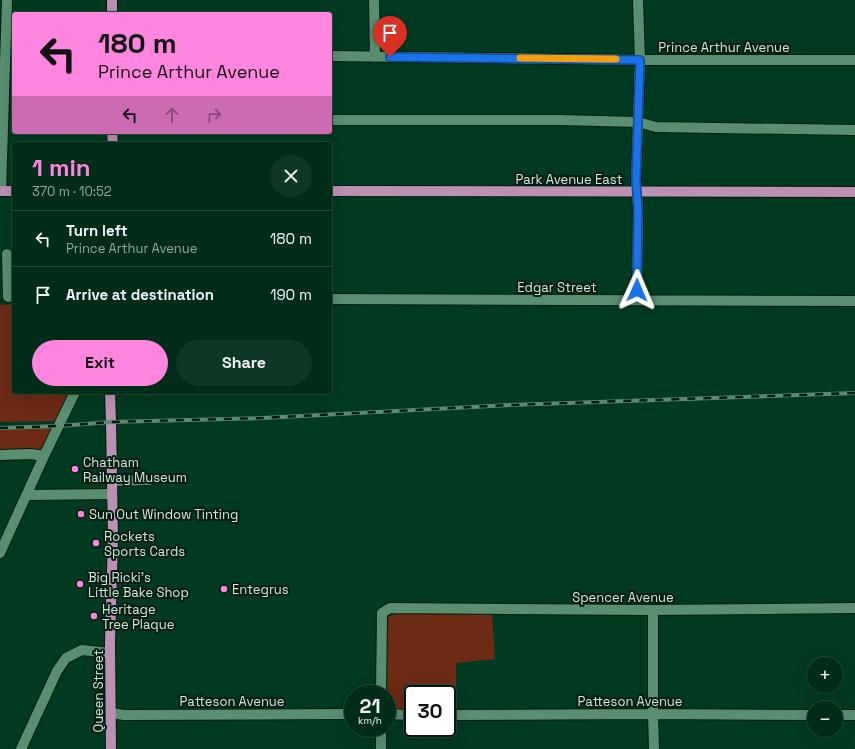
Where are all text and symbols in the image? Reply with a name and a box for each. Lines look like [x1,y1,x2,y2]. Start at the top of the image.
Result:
pin [373,16,407,57]
icon: arrive [379,22,401,44]
text: 180 m [98,25,177,61]
icon: left [32,28,84,80]
street label: Prince Arthur Avenue [658,39,790,56]
text: Prince Arthur Avenue [98,60,280,83]
icon: left [119,104,141,126]
icon: ahead [161,104,183,126]
icon: right [203,104,225,126]
text: 1 min [32,152,91,183]
button: close [270,155,312,197]
street label: Park Avenue East [516,171,622,188]
text: 370 m · 10:52 [32,183,112,200]
text: Turn left [66,221,128,240]
icon: left [32,228,54,250]
text: 180 m [270,229,312,248]
text: Prince Arthur Avenue [66,240,197,257]
position arrow [616,269,658,311]
street label: Edgar Street [517,279,597,296]
icon: arrive [32,284,54,306]
text: Arrive at destination [66,285,214,304]
text: 190 m [270,285,312,304]
button: Exit [32,340,168,386]
button: Share [176,340,312,386]
place label: Chatham Railway Museum [83,454,187,486]
marker: Chatham Railway Museum [70,464,80,474]
place label: Sun Out Window Tinting [89,506,238,523]
marker: Sun Out Window Tinting [76,509,86,519]
place label: Rockets Sports Cards [104,528,185,560]
marker: Rockets Sports Cards [91,538,101,548]
place label: Big Ricki's Little Bake Shop [88,569,189,601]
marker: Big Ricki's Little Bake Shop [75,579,85,589]
place label: Entegrus [232,581,289,598]
marker: Entegrus [219,584,229,594]
street label: Spencer Avenue [572,589,674,606]
place label: Heritage Tree Plaque [102,601,174,633]
marker: Heritage Tree Plaque [89,611,99,621]
street label: Queen Street [90,649,107,733]
map controls [807,657,843,737]
button: + [807,657,843,693]
speed limit sign: 30 [404,685,456,737]
street label: Patteson Avenue [180,693,284,710]
text: 21 [360,693,380,719]
street label: Patteson Avenue [578,693,682,710]
button: − [807,701,843,737]
text: km/h [358,714,382,727]

